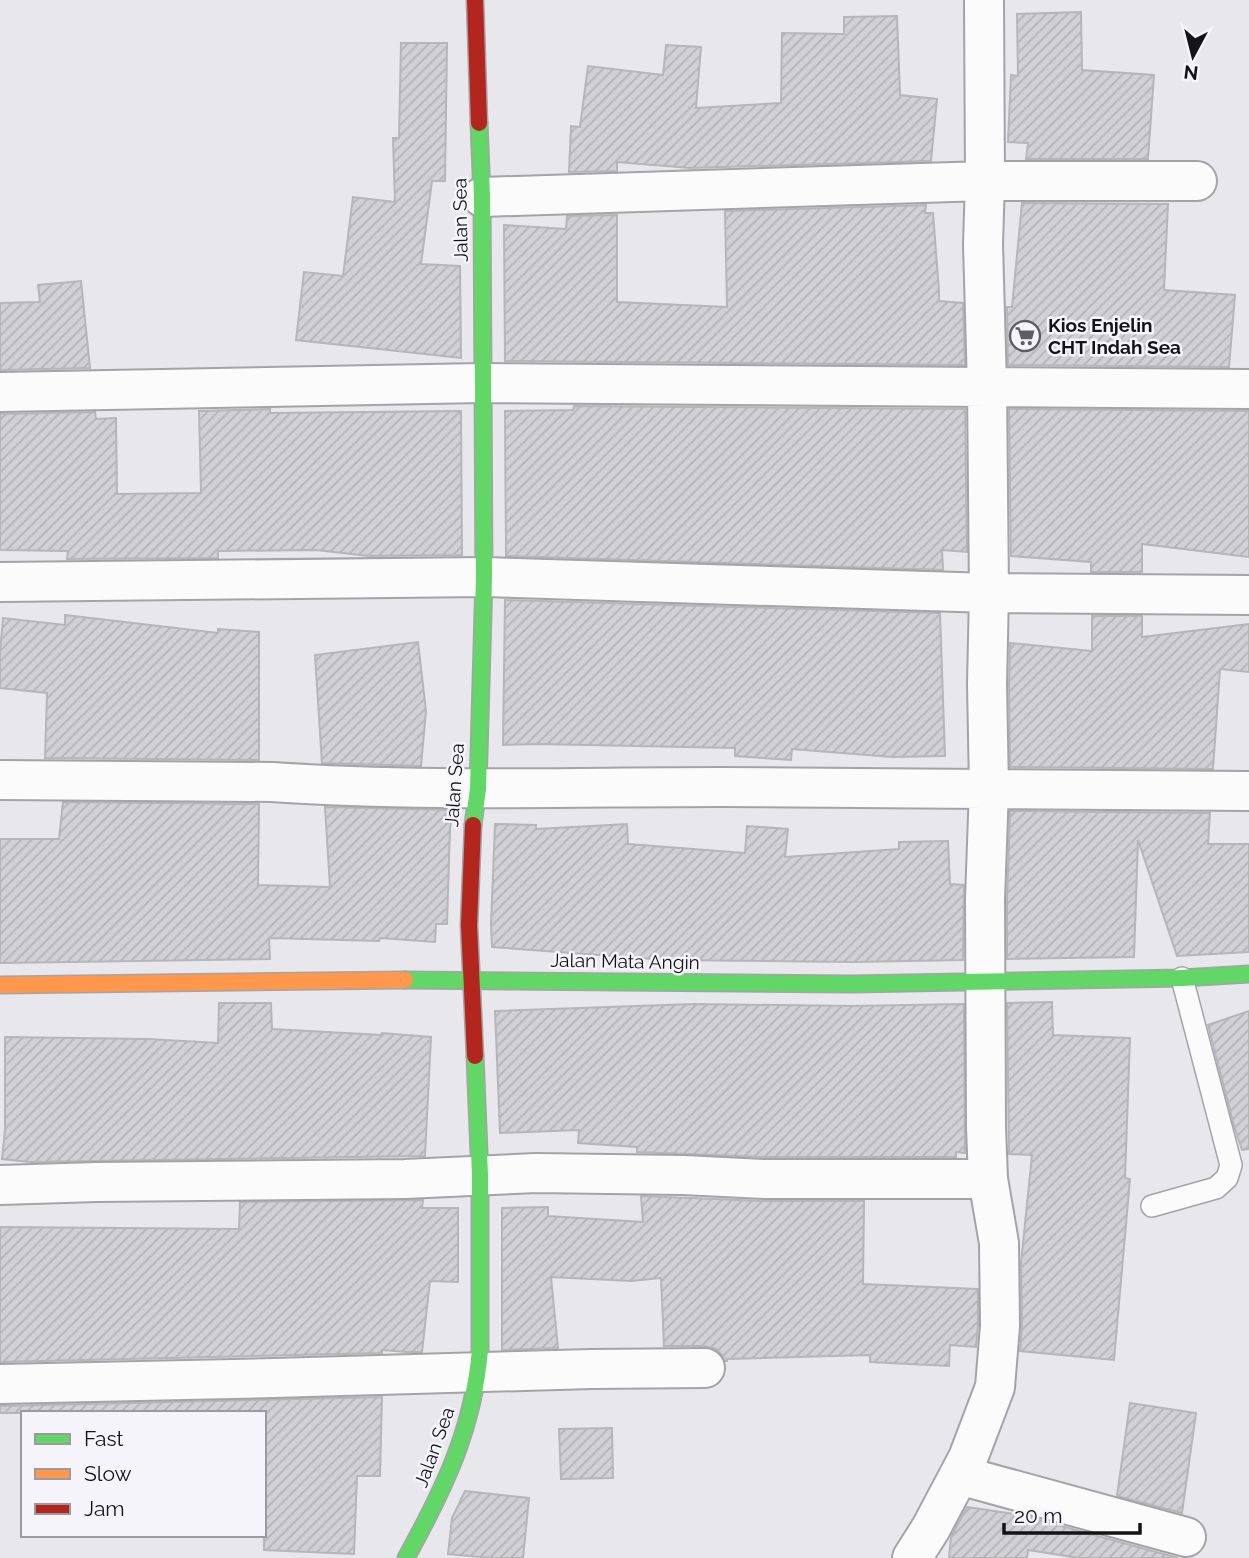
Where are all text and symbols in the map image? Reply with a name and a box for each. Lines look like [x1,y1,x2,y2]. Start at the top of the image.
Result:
north arrow [1158,21,1228,91]
text: N [1182,61,1199,85]
street label: Jalan Sea [448,178,472,262]
place label: Kios Enjelin CHT Indah Sea [1048,314,1181,358]
supermarket icon: Kios Enjelin CHT Indah Sea [1008,319,1042,353]
street label: Jalan Sea [440,742,468,828]
street label: Jalan Mata Angin [550,949,700,973]
street label: Jalan Sea [409,1404,459,1490]
legend [21,1411,266,1537]
text: Fast [84,1426,124,1451]
text: Slow [84,1461,132,1486]
scale bar [1004,1492,1140,1536]
text: Jam [84,1496,125,1521]
text: 20 m [1014,1503,1062,1528]

